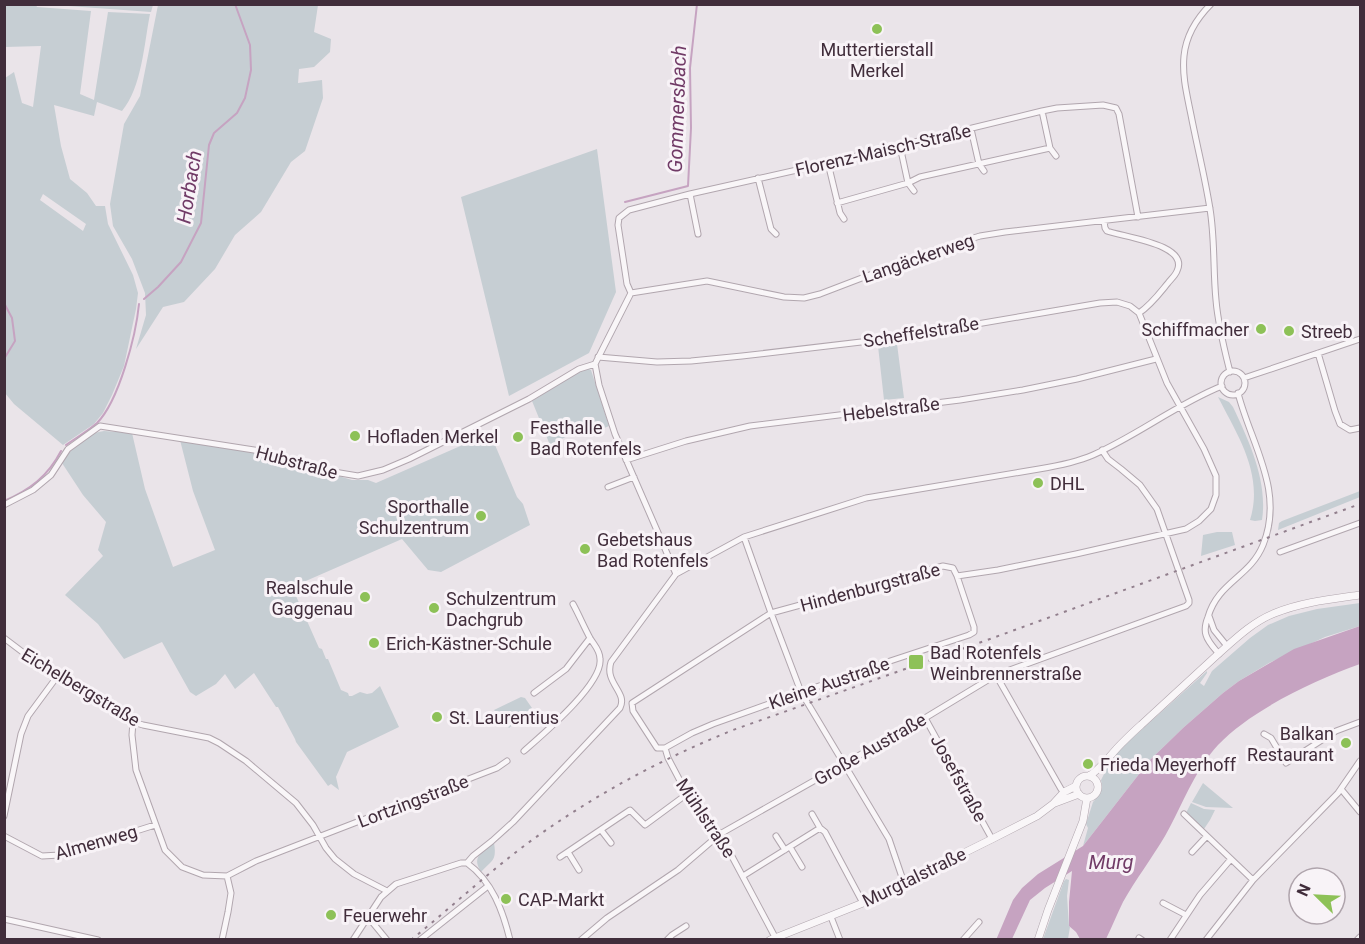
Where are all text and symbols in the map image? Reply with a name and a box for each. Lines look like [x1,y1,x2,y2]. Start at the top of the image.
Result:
marker: Muttertierstall Merkel [870,22,884,36]
place label: Muttertierstall Merkel [820,39,934,81]
water label: Gommersbach [663,45,691,173]
street label: Florenz-Maisch-Straße [793,120,973,180]
water label: Horbach [171,149,207,225]
street label: Langäckerweg [859,229,977,287]
street label: Scheffelstraße [862,312,980,352]
place label: Schiffmacher [1142,319,1249,340]
place label: Streeb [1301,321,1353,342]
marker: Schiffmacher [1254,322,1268,336]
marker: Streeb [1282,324,1296,338]
street label: Hebelstraße [841,393,941,425]
place label: Festhalle Bad Rotenfels [530,417,642,459]
place label: Hofladen Merkel [367,426,498,447]
marker: Hofladen Merkel [348,429,362,443]
marker: Festhalle Bad Rotenfels [511,430,525,444]
street label: Hubstraße [254,441,340,483]
place label: DHL [1050,473,1085,494]
marker: DHL [1031,476,1045,490]
place label: Sporthalle Schulzentrum [359,496,469,538]
marker: Sporthalle Schulzentrum [474,509,488,523]
place label: Gebetshaus Bad Rotenfels [597,529,709,571]
marker: Gebetshaus Bad Rotenfels [578,542,592,556]
street label: Hindenburgstraße [798,558,942,616]
place label: Realschule Gaggenau [266,577,353,619]
place label: Schulzentrum Dachgrub [446,588,556,630]
marker: Realschule Gaggenau [358,590,372,604]
marker: Schulzentrum Dachgrub [427,601,441,615]
place label: Erich-Kästner-Schule [386,633,552,654]
marker: Erich-Kästner-Schule [367,636,381,650]
place label: Bad Rotenfels Weinbrennerstraße [930,642,1082,684]
street label: Eichelbergstraße [18,643,144,731]
street label: Kleine Austraße [766,653,892,713]
marker: Bad Rotenfels Weinbrennerstraße [907,653,925,671]
place label: St. Laurentius [449,707,559,728]
street label: Große Austraße [810,708,930,790]
marker: St. Laurentius [430,710,444,724]
place label: Balkan Restaurant [1247,723,1334,765]
street label: Josefstraße [926,731,992,825]
marker: Balkan Restaurant [1339,736,1353,750]
place label: Frieda Meyerhoff [1100,754,1237,775]
marker: Frieda Meyerhoff [1081,757,1095,771]
street label: Lortzingstraße [355,770,471,832]
street label: Mühlstraße [672,774,740,862]
street label: Almenweg [52,820,140,864]
street label: Murgtalstraße [859,843,969,911]
water label: Murg [1089,850,1134,874]
north arrow [1287,866,1347,926]
text: N [1293,881,1315,899]
place label: CAP-Markt [518,889,605,910]
marker: CAP-Markt [499,892,513,906]
place label: Feuerwehr [343,905,427,926]
marker: Feuerwehr [324,908,338,922]

